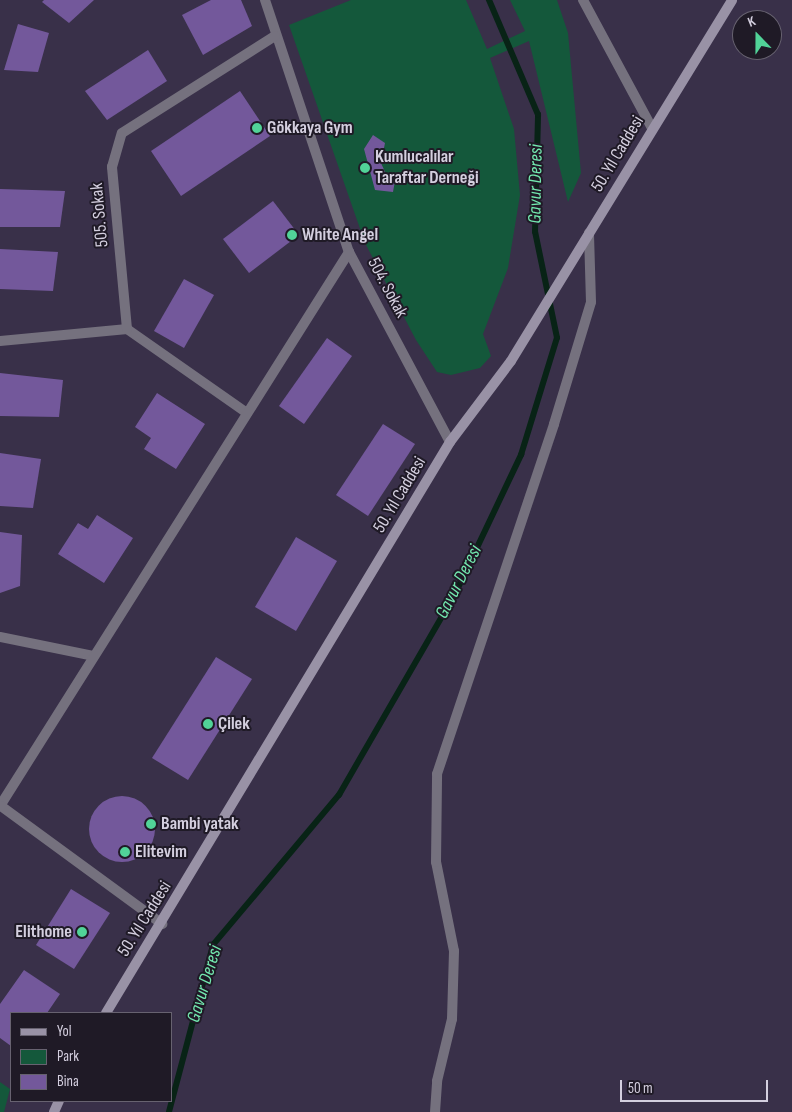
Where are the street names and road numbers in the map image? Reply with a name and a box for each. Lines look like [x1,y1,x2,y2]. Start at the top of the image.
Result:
street label: 50. Yıl Caddesi [587,112,649,196]
street label: 505. Sokak [86,182,114,248]
street label: 504. Sokak [362,254,412,322]
street label: 50. Yıl Caddesi [369,453,431,537]
street label: 50. Yıl Caddesi [113,877,177,961]

